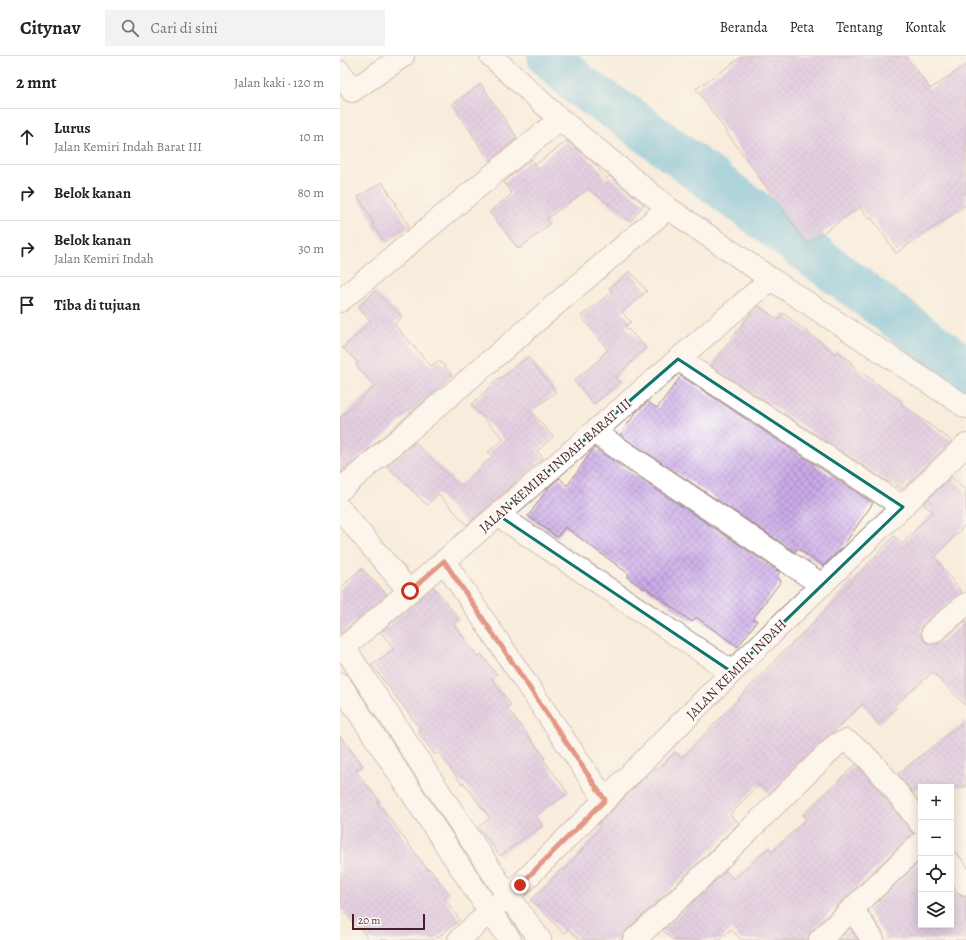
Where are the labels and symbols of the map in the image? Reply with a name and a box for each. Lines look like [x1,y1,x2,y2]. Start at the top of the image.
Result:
street label: JALAN KEMIRI INDAH BARAT III [475,394,636,537]
route start [401,582,419,600]
street label: JALAN KEMIRI INDAH [682,615,791,724]
route end [511,876,529,894]
scale bar [352,912,425,931]

